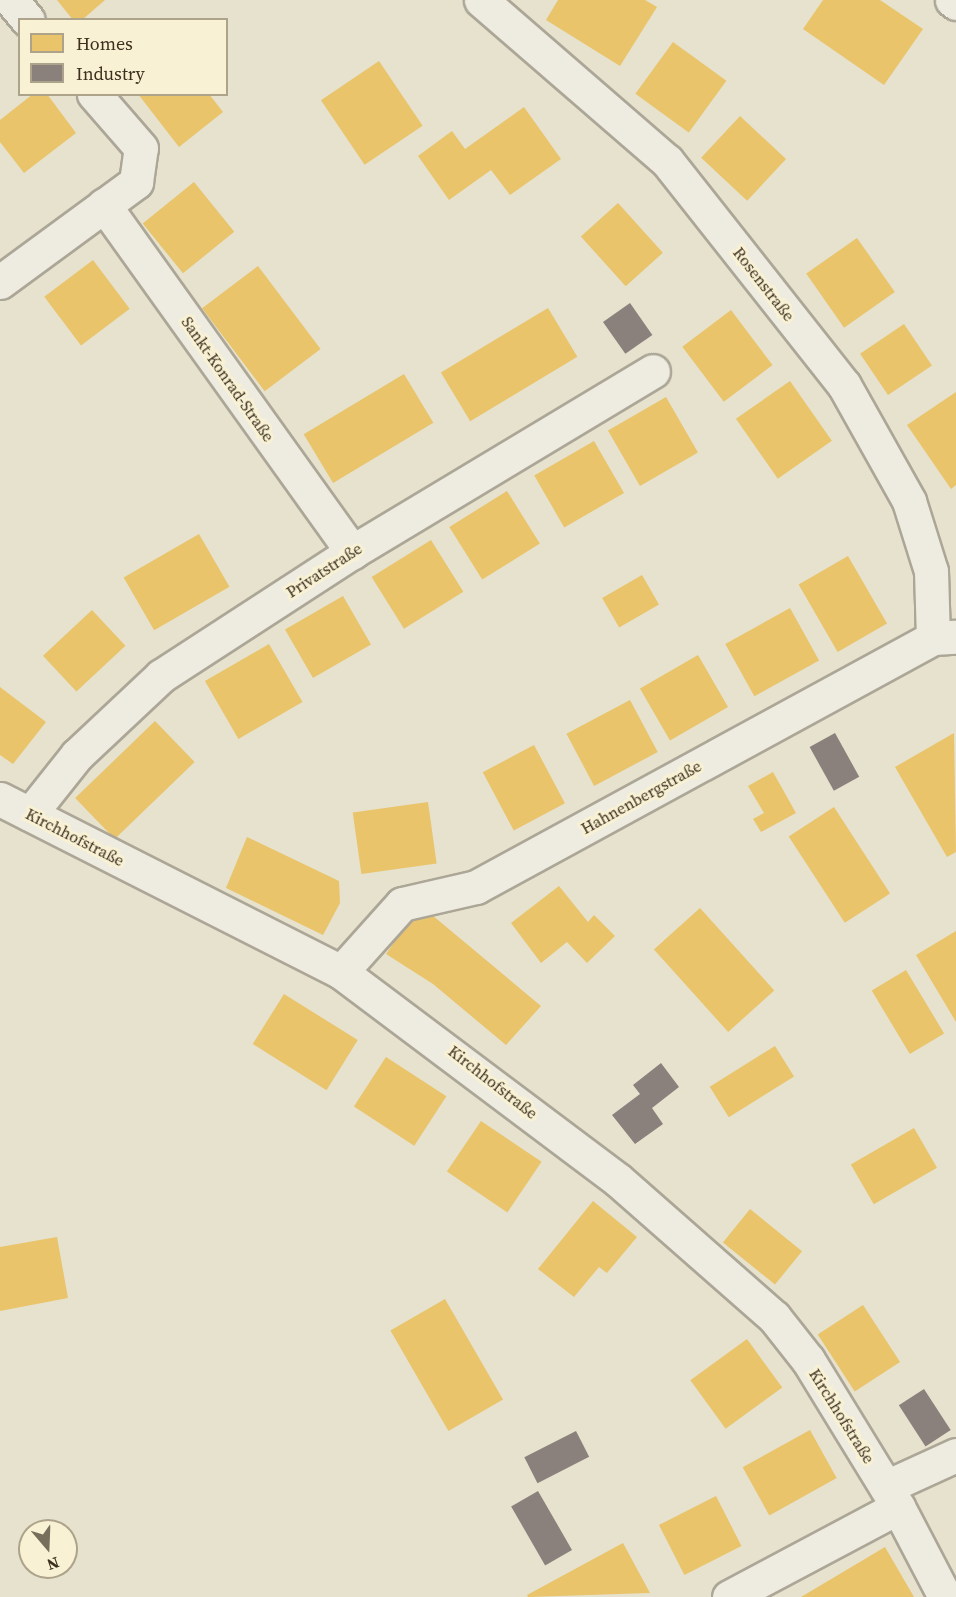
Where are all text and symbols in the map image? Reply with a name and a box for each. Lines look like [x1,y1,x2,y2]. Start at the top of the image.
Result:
legend [18,18,228,96]
text: Homes [76,31,133,56]
text: Industry [76,61,145,86]
street label: Rosenstraße [729,243,799,325]
street label: Sankt-Konrad-Straße [178,313,278,445]
street label: Privatstraße [283,538,365,602]
street label: Hahnenbergstraße [578,756,704,838]
street label: Kirchhofstraße [23,804,127,870]
street label: Kirchhofstraße [445,1041,541,1123]
street label: Kirchhofstraße [805,1365,879,1467]
north arrow [18,1519,78,1579]
text: N [44,1552,62,1576]

